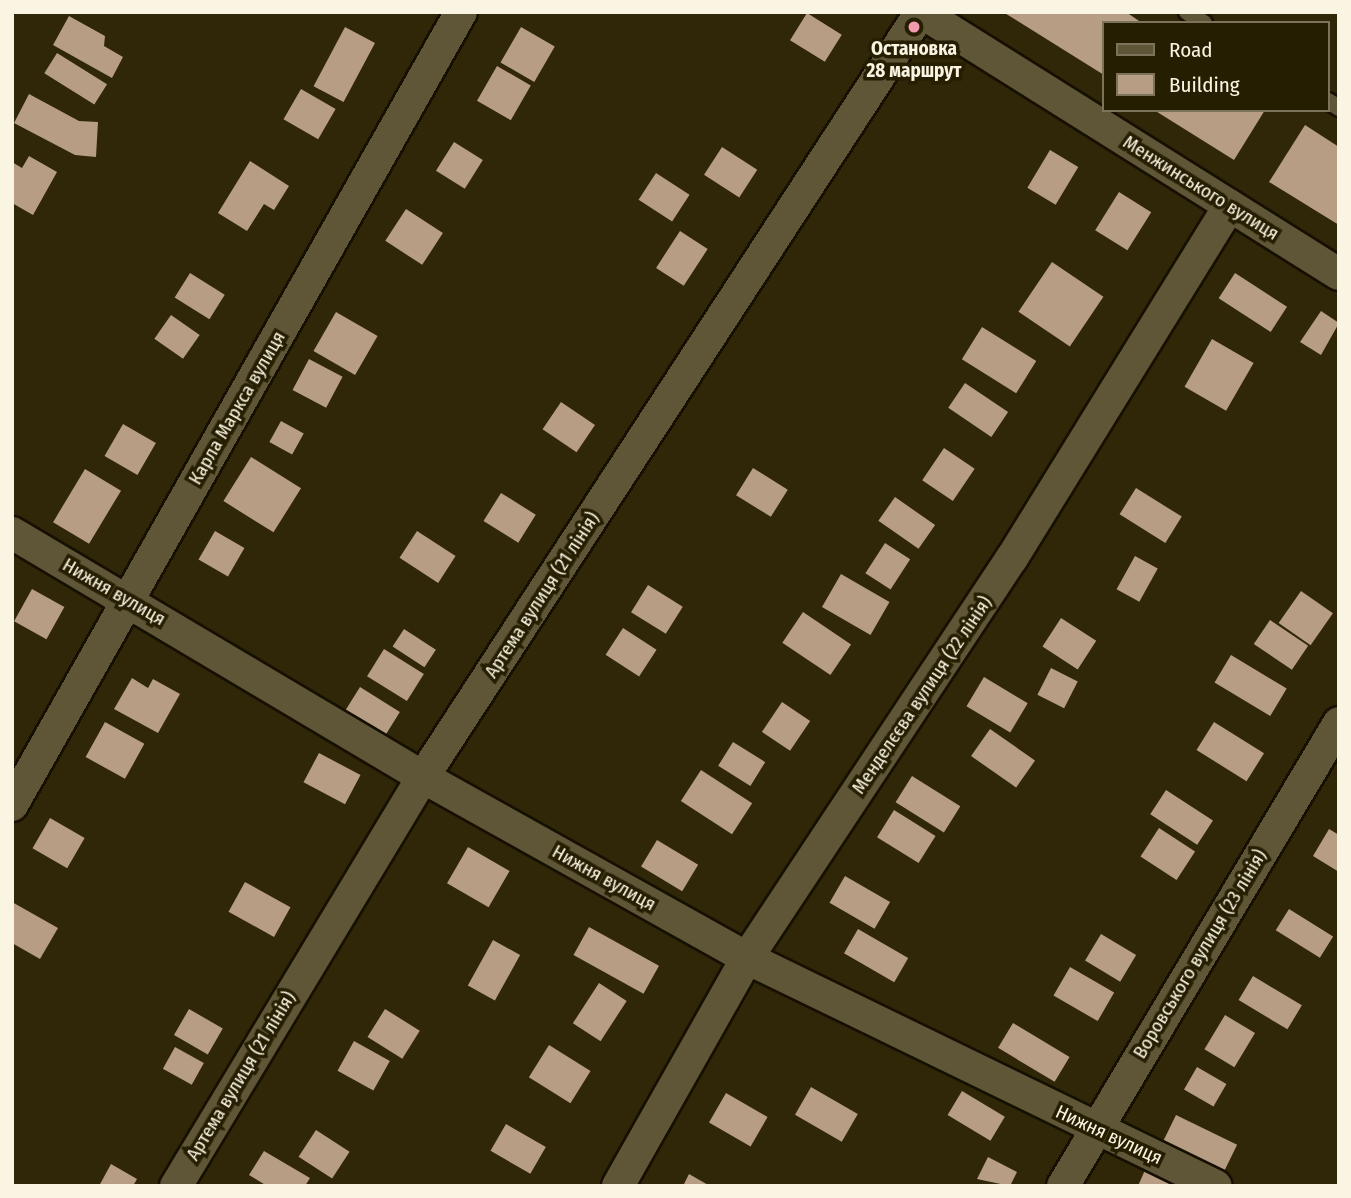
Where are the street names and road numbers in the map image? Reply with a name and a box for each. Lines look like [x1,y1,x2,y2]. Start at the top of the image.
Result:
street label: Менжинського вулиця [1119,131,1283,245]
street label: Карла Маркса вулиця [184,327,290,489]
street label: Артема вулиця (21 лiнiя) [480,508,604,682]
street label: Нижня вулиця [59,553,169,631]
street label: Менделєєва вулиця (22 лiнiя) [847,592,997,798]
street label: Нижня вулиця [548,840,660,916]
street label: Воровського вулиця (23 лiнiя) [1128,845,1272,1063]
street label: Артема вулиця (21 лiнiя) [182,987,300,1165]
street label: Нижня вулиця [1052,1100,1166,1170]

